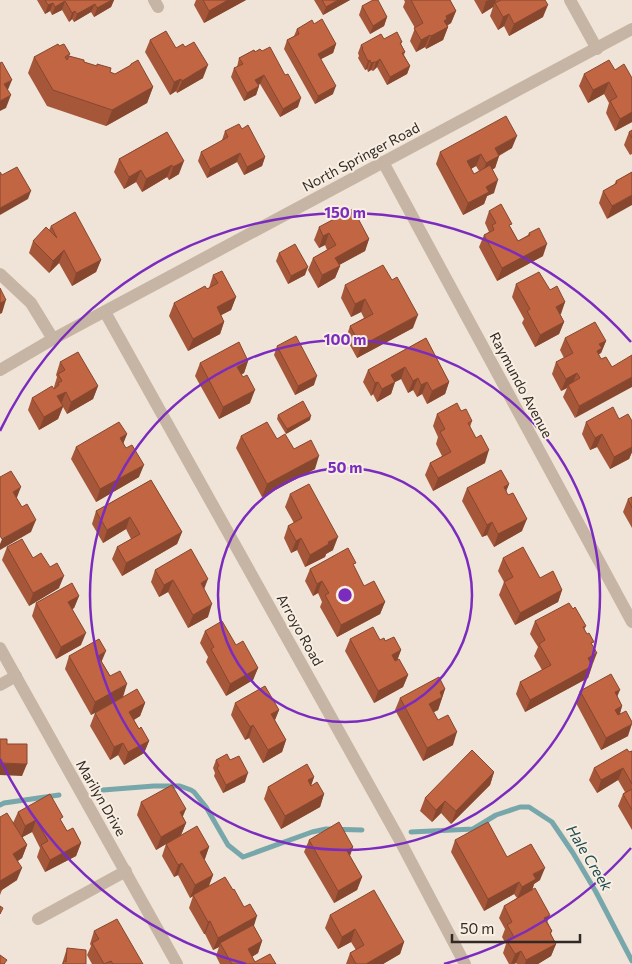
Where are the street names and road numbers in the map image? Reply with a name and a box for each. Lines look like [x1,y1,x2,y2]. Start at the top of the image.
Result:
street label: North Springer Road [299,118,422,195]
street label: Raymundo Avenue [486,329,557,441]
street label: Arroyo Road [274,591,327,669]
street label: Marilyn Drive [73,757,130,839]

